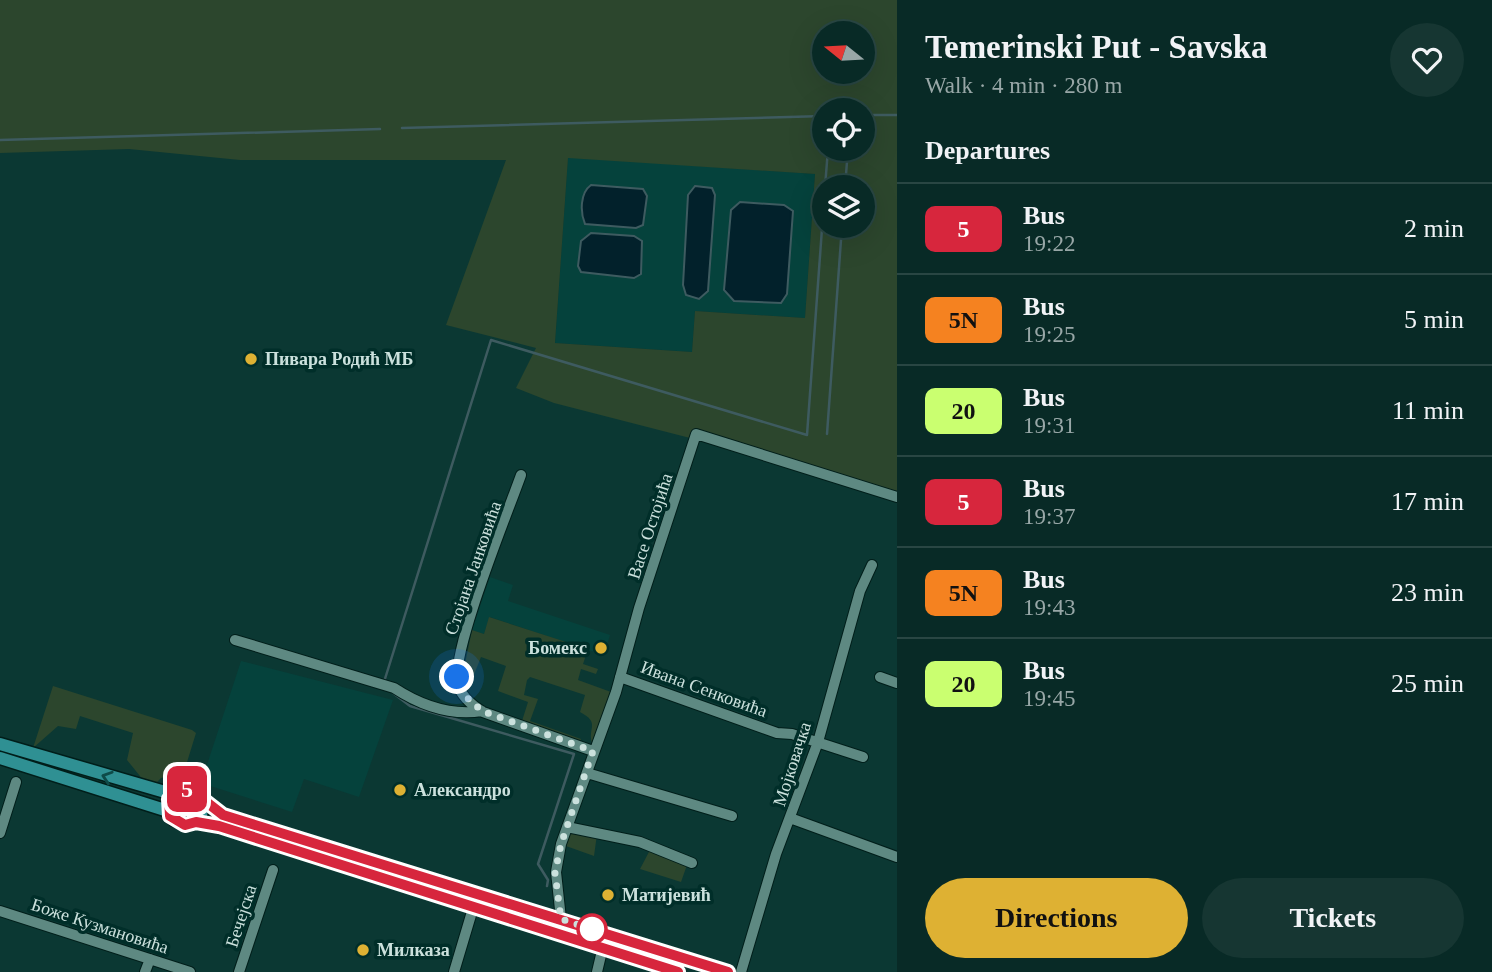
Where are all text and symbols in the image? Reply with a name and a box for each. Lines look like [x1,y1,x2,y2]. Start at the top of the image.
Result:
north arrow [812,21,875,84]
map controls [812,21,875,238]
button: heart [1390,23,1464,97]
text: Temerinski Put - Savska [925,29,1268,65]
text: Walk · 4 min · 280 m [925,73,1122,98]
button: locate [812,98,875,161]
text: Departures [925,136,1050,165]
button: layers [812,175,875,238]
text: Bus [1023,201,1065,230]
text: 2 min [1404,214,1464,243]
text: 5 [958,216,970,242]
text: 19:22 [1023,231,1075,256]
text: Bus [1023,292,1065,321]
text: 5 min [1404,305,1464,334]
text: 5N [949,307,978,333]
text: 19:25 [1023,322,1075,347]
place label: Пивара Родић МБ [265,349,414,369]
marker: Пивара Родић МБ [243,351,259,367]
text: Bus [1023,383,1065,412]
text: 11 min [1392,396,1464,425]
text: 20 [952,398,976,424]
text: 19:31 [1023,413,1075,438]
street label: Васе Остојића [624,471,676,581]
text: Bus [1023,474,1065,503]
text: 17 min [1391,487,1464,516]
text: 5 [958,489,970,515]
street label: Стојана Јанковића [441,499,505,637]
text: 19:37 [1023,504,1075,529]
text: Bus [1023,565,1065,594]
text: 23 min [1391,578,1464,607]
text: 5N [949,580,978,606]
text: 19:43 [1023,595,1075,620]
place label: Бомекс [528,638,587,658]
marker: Бомекс [593,640,609,656]
text: Bus [1023,656,1065,685]
street label: Ивана Сенковића [638,657,770,721]
your location [439,659,474,694]
text: 25 min [1391,669,1464,698]
text: 20 [952,671,976,697]
text: 19:45 [1023,686,1075,711]
street label: Мојковачка [769,719,815,809]
line badge: 5 [164,766,210,812]
one-way arrow [102,771,114,785]
text: 5 [181,776,193,802]
place label: Александро [414,780,511,800]
marker: Александро [392,782,408,798]
button: Directions [925,878,1188,958]
button: Tickets [1202,878,1464,958]
street label: Бечејска [222,882,260,950]
place label: Матијевић [622,885,711,905]
marker: Матијевић [600,887,616,903]
street label: Боже Кузмановића [29,894,171,958]
unlabelled marker [577,914,607,944]
place label: Милказа [377,940,450,960]
marker: Милказа [355,942,371,958]

